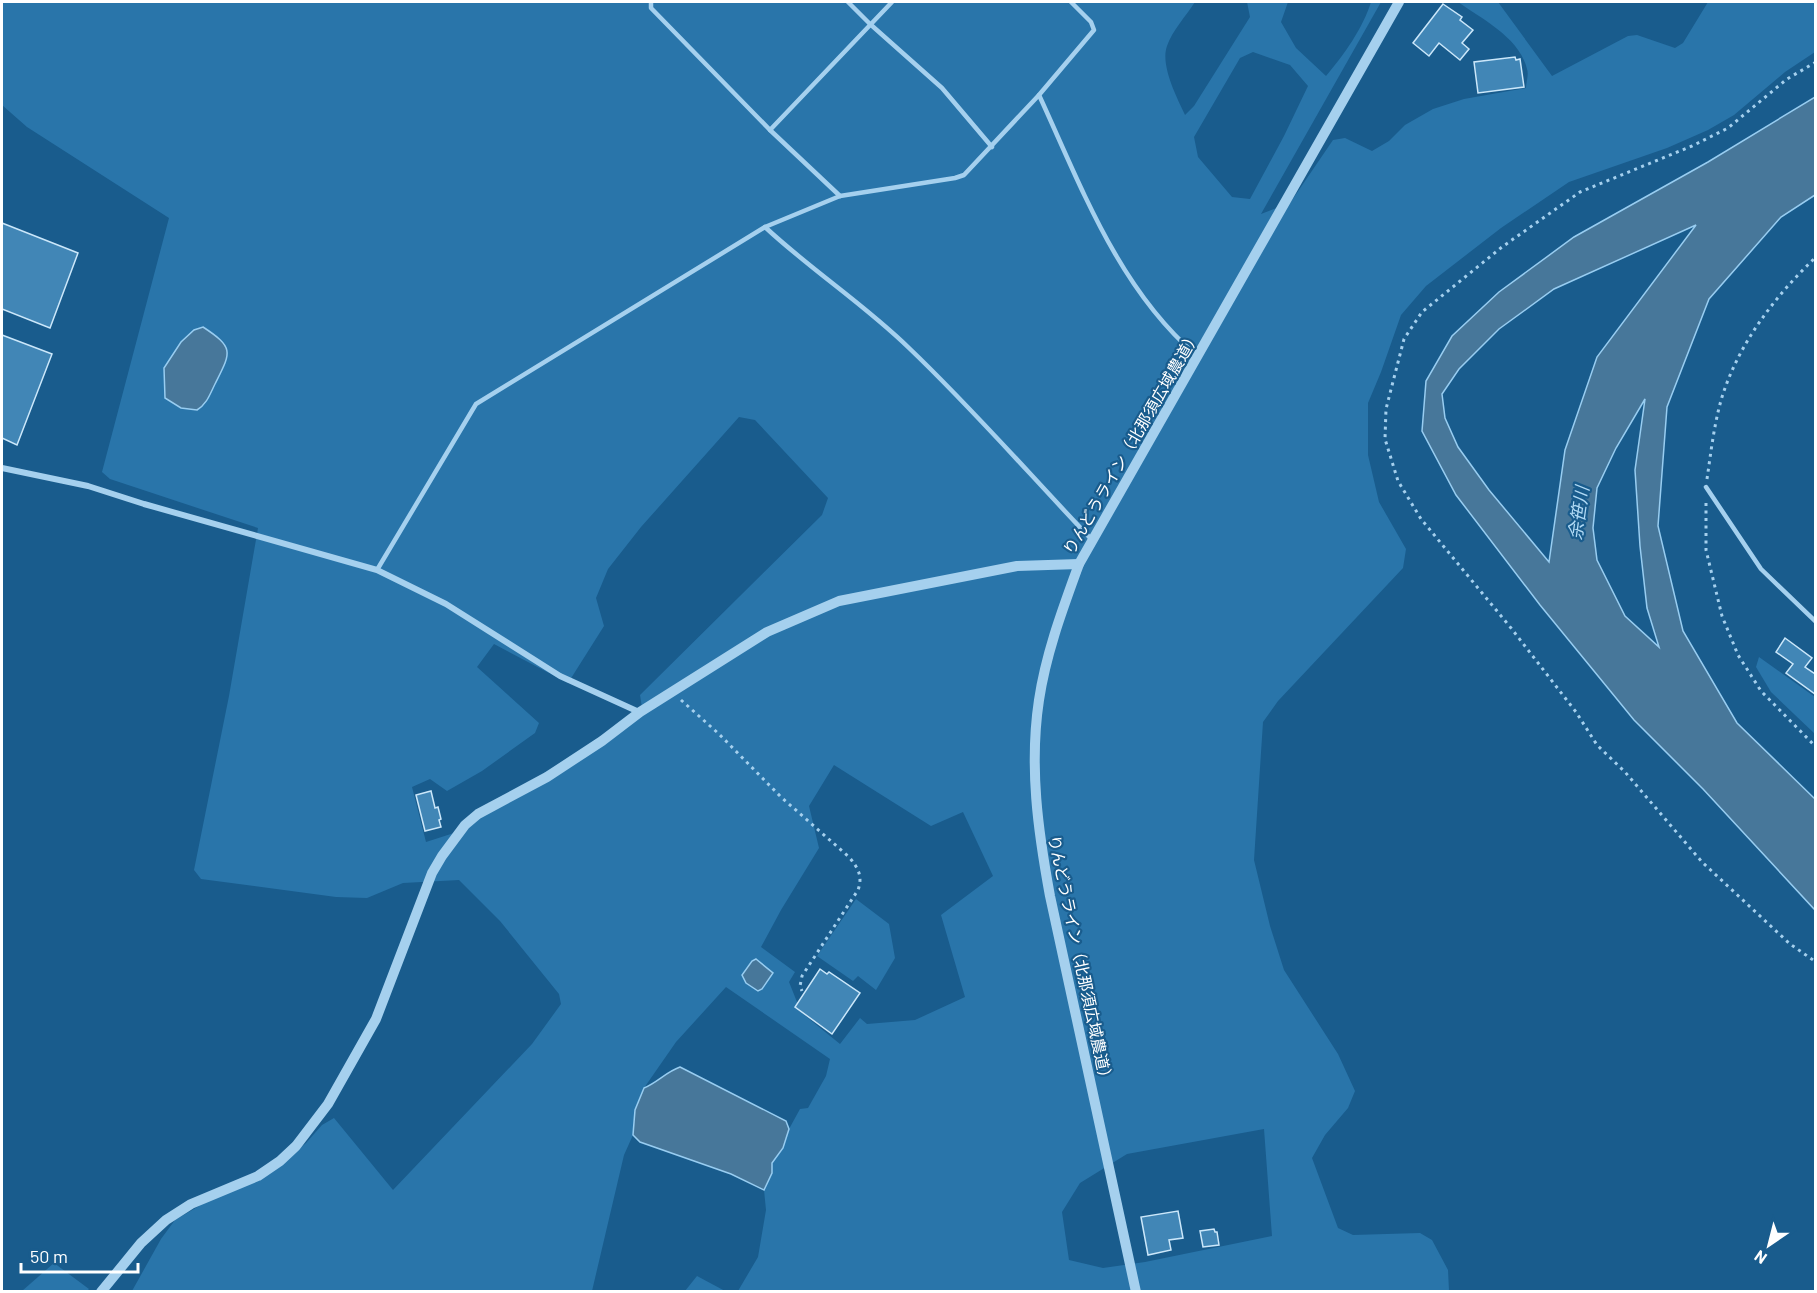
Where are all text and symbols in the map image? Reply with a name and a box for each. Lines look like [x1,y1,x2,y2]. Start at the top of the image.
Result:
street label: りんどうライン（北那須広域農道） [1059,327,1203,557]
water label: 余笹川 [1563,483,1593,541]
street label: りんどうライン（北那須広域農道） [1045,833,1117,1087]
north arrow [1739,1215,1799,1275]
scale bar [21,1236,138,1274]
text: 50 m [30,1245,68,1267]
text: N [1750,1247,1770,1269]

